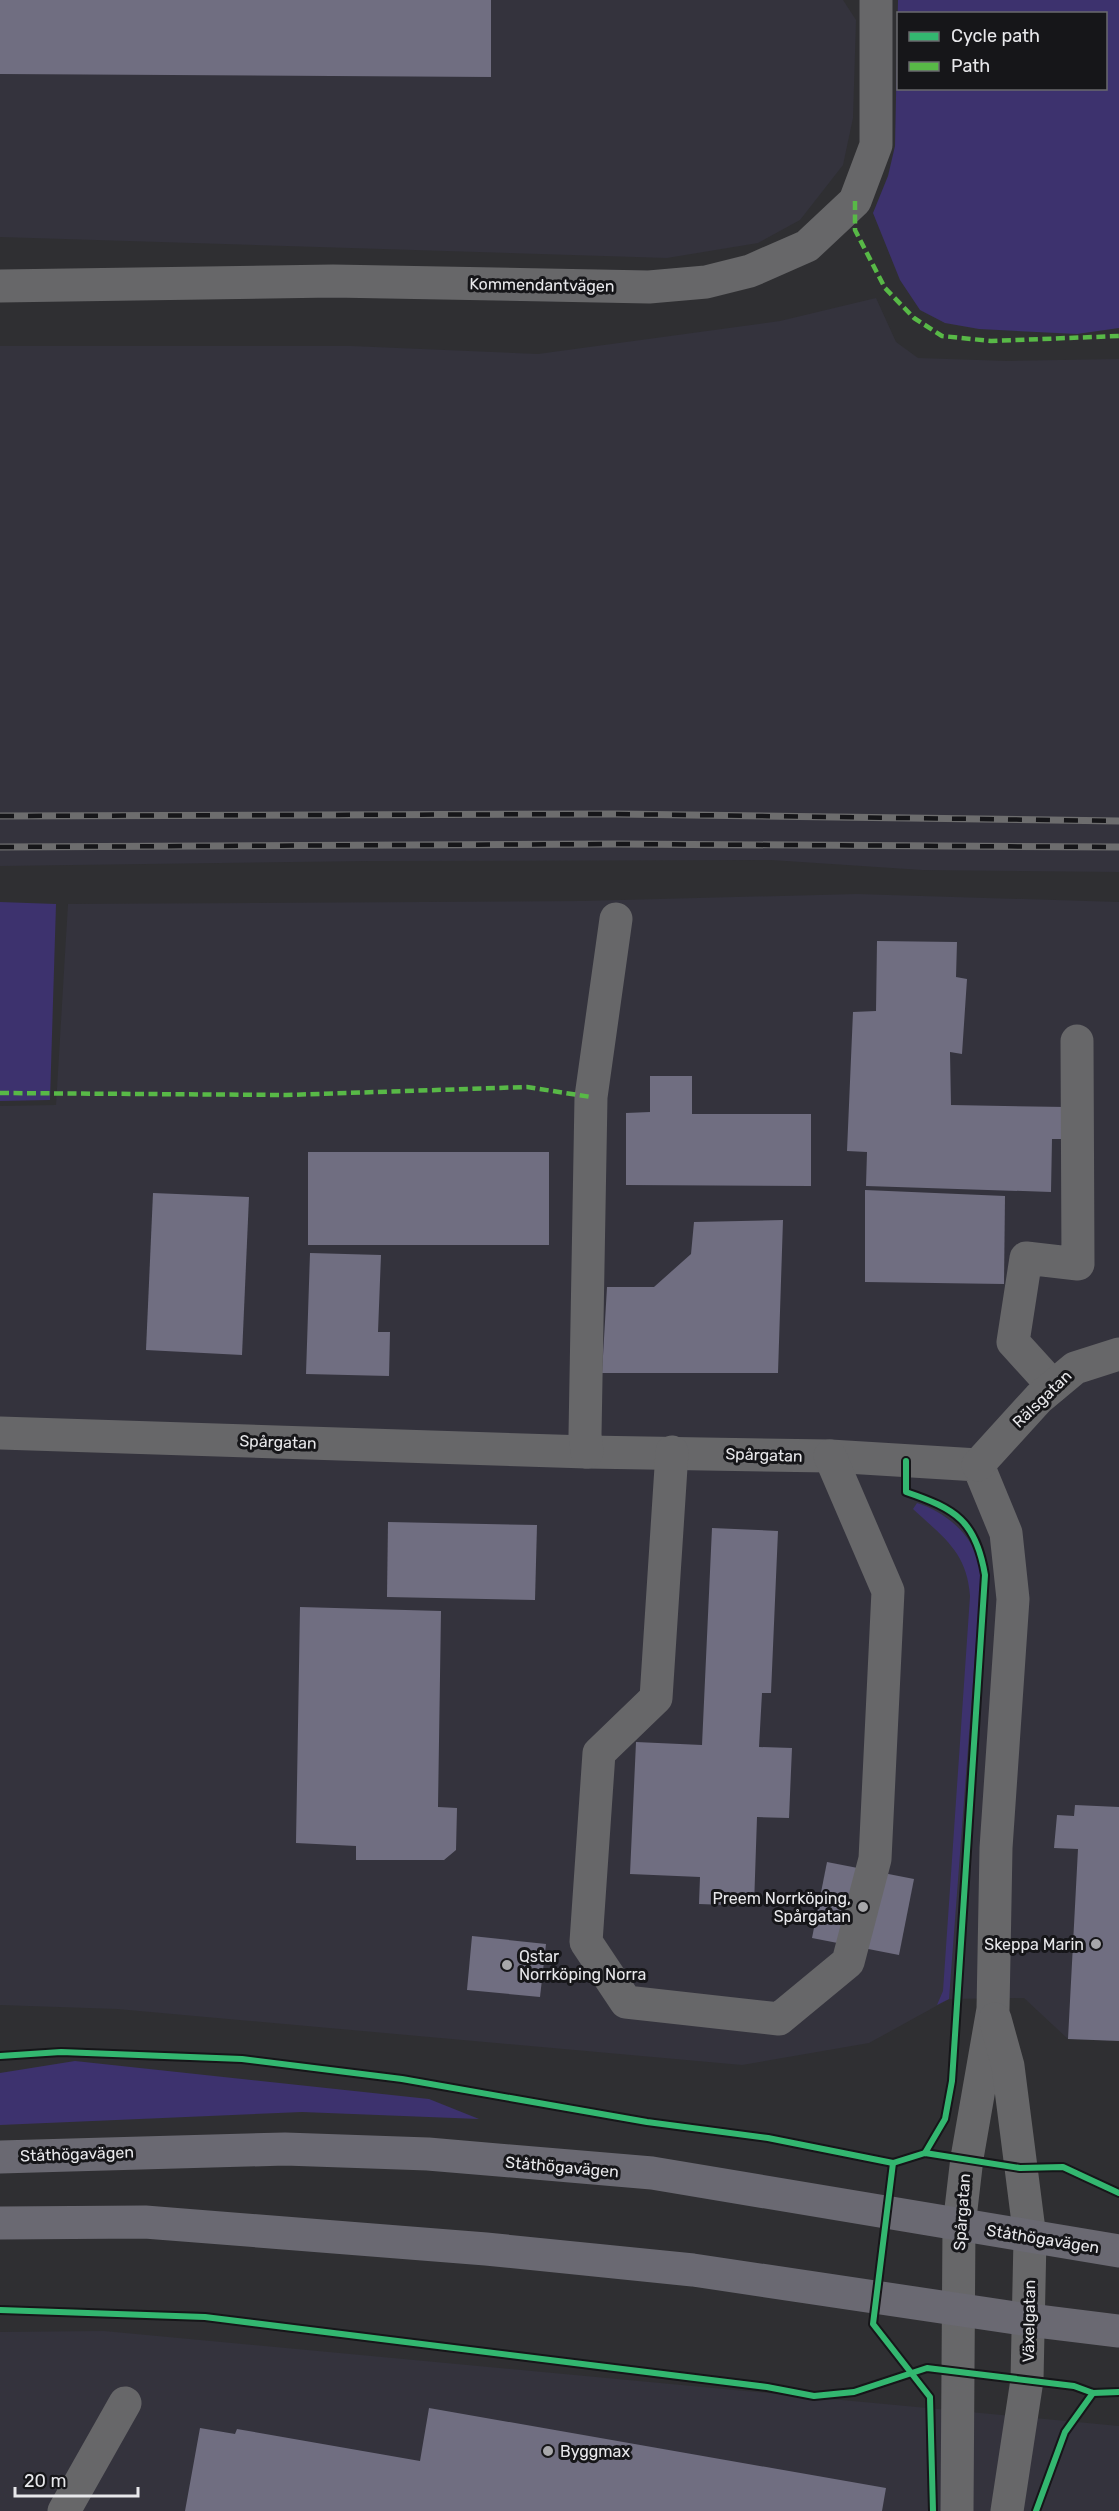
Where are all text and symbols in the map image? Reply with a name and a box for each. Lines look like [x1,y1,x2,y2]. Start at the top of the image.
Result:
legend [897,12,1107,90]
text: Cycle path [951,25,1040,47]
text: Path [951,55,990,77]
street label: Kommendantvägen [469,274,615,296]
street label: Rälsgatan [1009,1366,1075,1432]
street label: Spårgatan [239,1431,317,1453]
street label: Spårgatan [725,1444,803,1466]
place label: Preem Norrköping, Spårgatan [713,1889,851,1926]
marker: Preem Norrköping, Spårgatan [856,1900,870,1914]
place label: Skeppa Marin [984,1935,1084,1954]
marker: Skeppa Marin [1089,1937,1103,1951]
place label: Qstar Norrköping Norra [519,1947,646,1984]
marker: Qstar Norrköping Norra [500,1958,514,1972]
street label: Ståthögavägen [20,2143,134,2165]
street label: Ståthögavägen [504,2153,620,2181]
street label: Spårgatan [950,2173,974,2251]
street label: Ståthögavägen [985,2221,1101,2257]
street label: Växelgatan [1019,2279,1039,2363]
place label: Byggmax [560,2442,630,2461]
marker: Byggmax [541,2444,555,2458]
scale bar [15,2460,138,2498]
text: 20 m [24,2470,66,2492]

